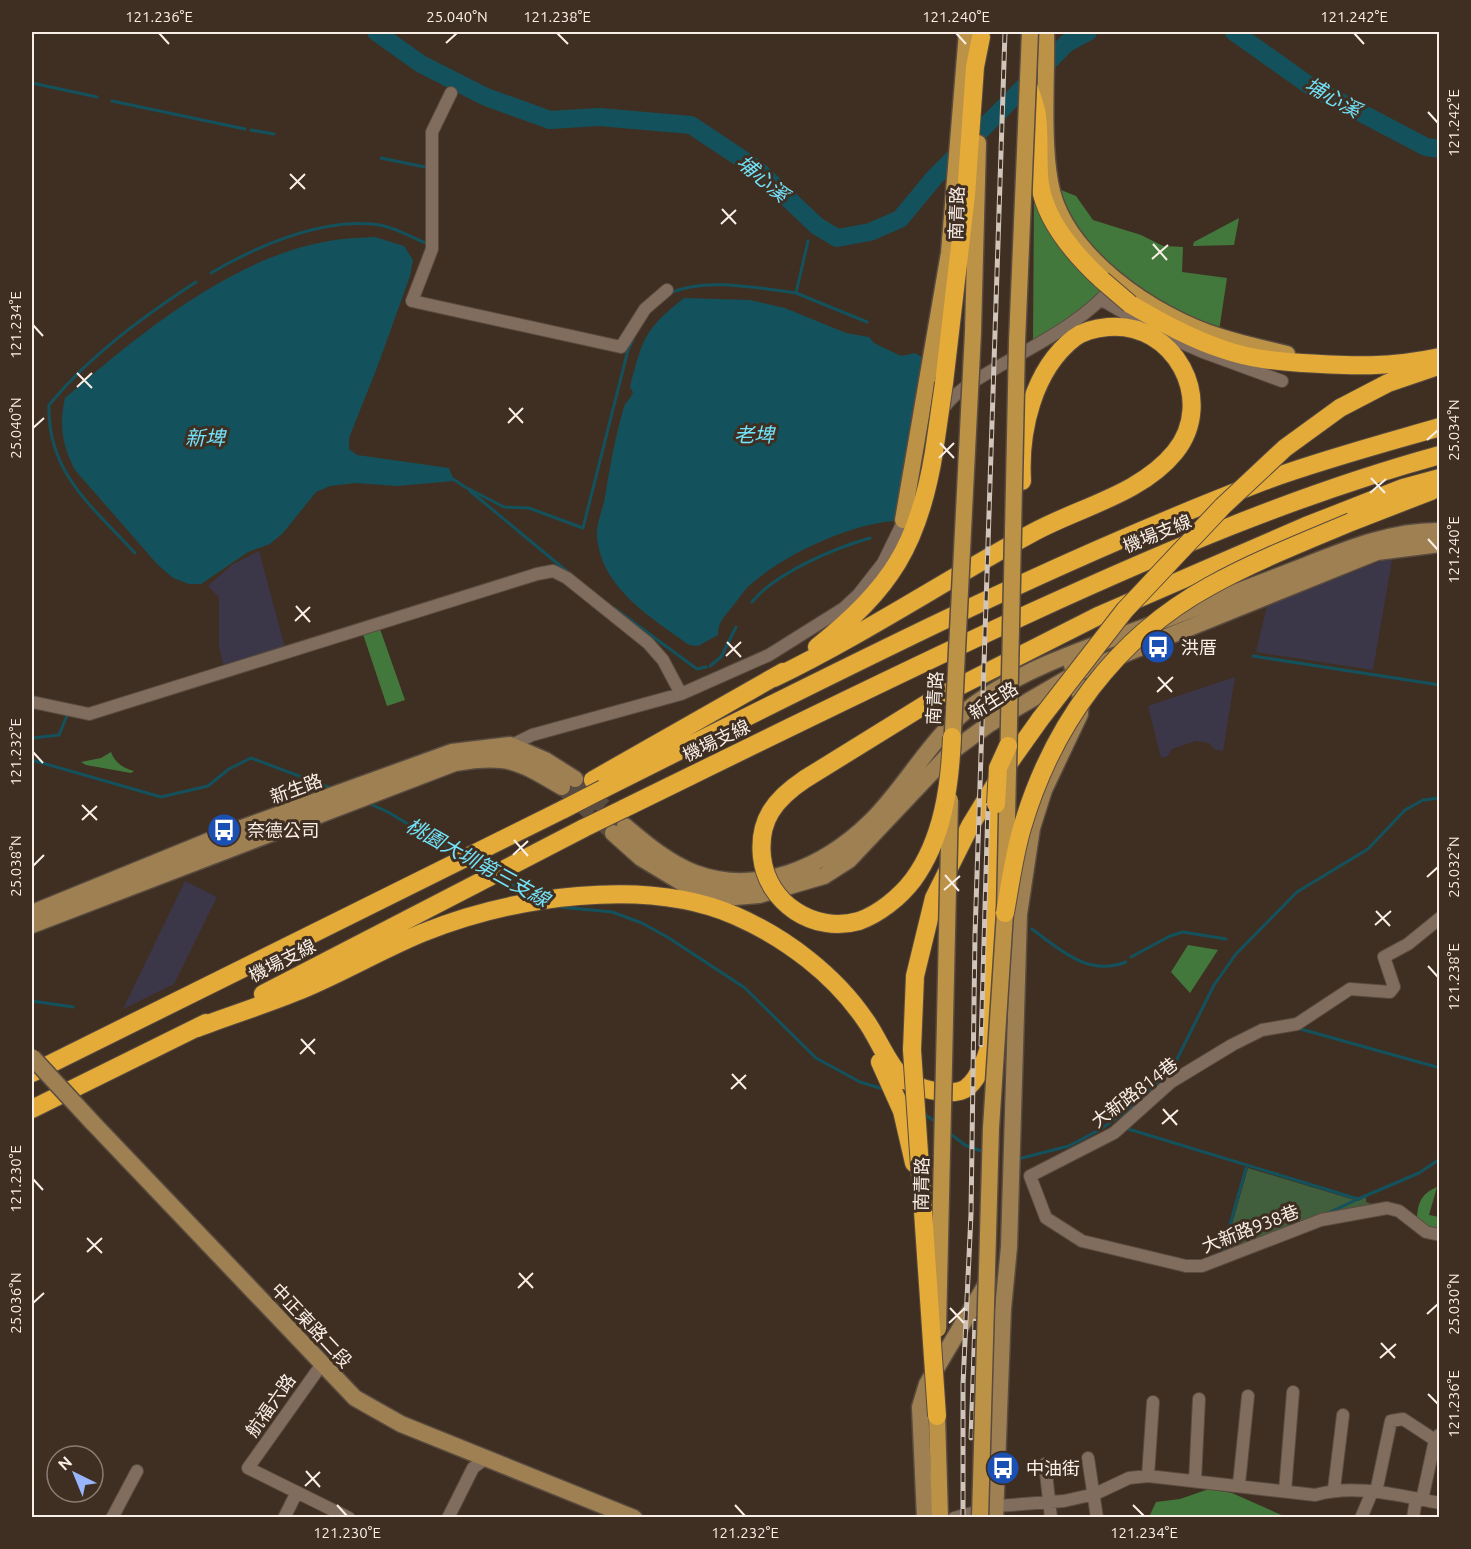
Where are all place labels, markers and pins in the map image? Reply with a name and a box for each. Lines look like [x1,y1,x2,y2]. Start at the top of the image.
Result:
bus stop icon: 洪厝 [1140,629,1176,665]
place label: 洪厝 [1181,637,1217,657]
bus stop icon: 奈德公司 [206,812,242,848]
place label: 奈德公司 [247,820,319,840]
bus stop icon: 中油街 [985,1450,1021,1486]
place label: 中油街 [1026,1458,1080,1478]

